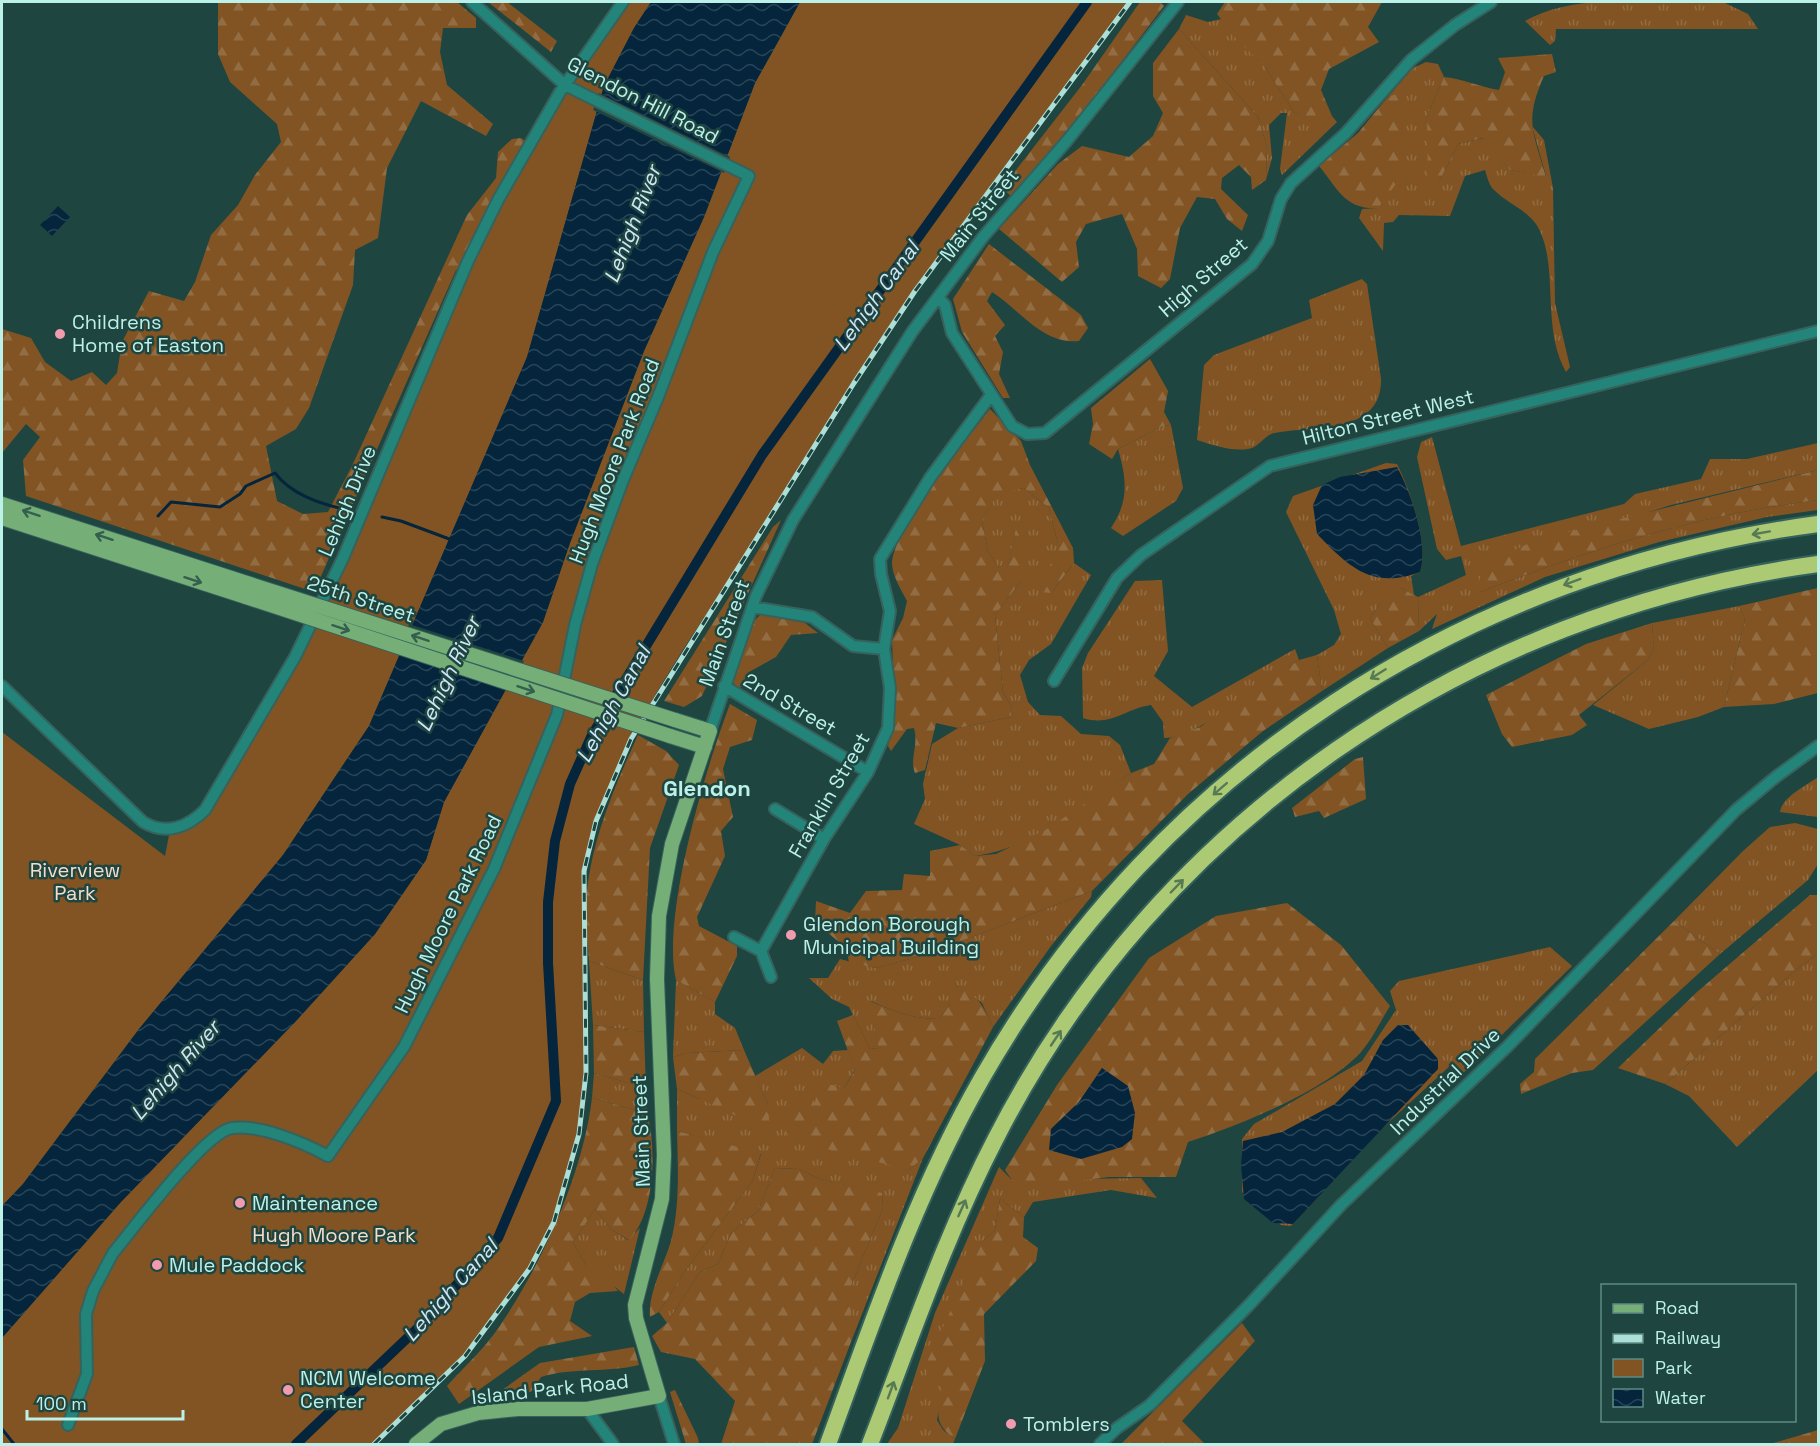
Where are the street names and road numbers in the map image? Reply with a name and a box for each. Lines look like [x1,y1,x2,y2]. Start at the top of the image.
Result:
street label: Glendon Hill Road [563,51,723,149]
street label: Main Street [934,163,1024,267]
street label: High Street [1153,231,1253,323]
street label: Hugh Moore Park Road [563,355,665,567]
street label: Hilton Street West [1299,383,1477,451]
street label: Lehigh Drive [312,442,382,560]
street label: 25th Street [304,569,418,629]
street label: Main Street [693,576,755,690]
street label: 2nd Street [739,667,841,741]
street label: Franklin Street [783,728,875,862]
street label: Hugh Moore Park Road [389,811,507,1017]
street label: Industrial Drive [1384,1022,1506,1140]
street label: Main Street [626,1074,656,1188]
street label: Island Park Road [470,1368,630,1410]

